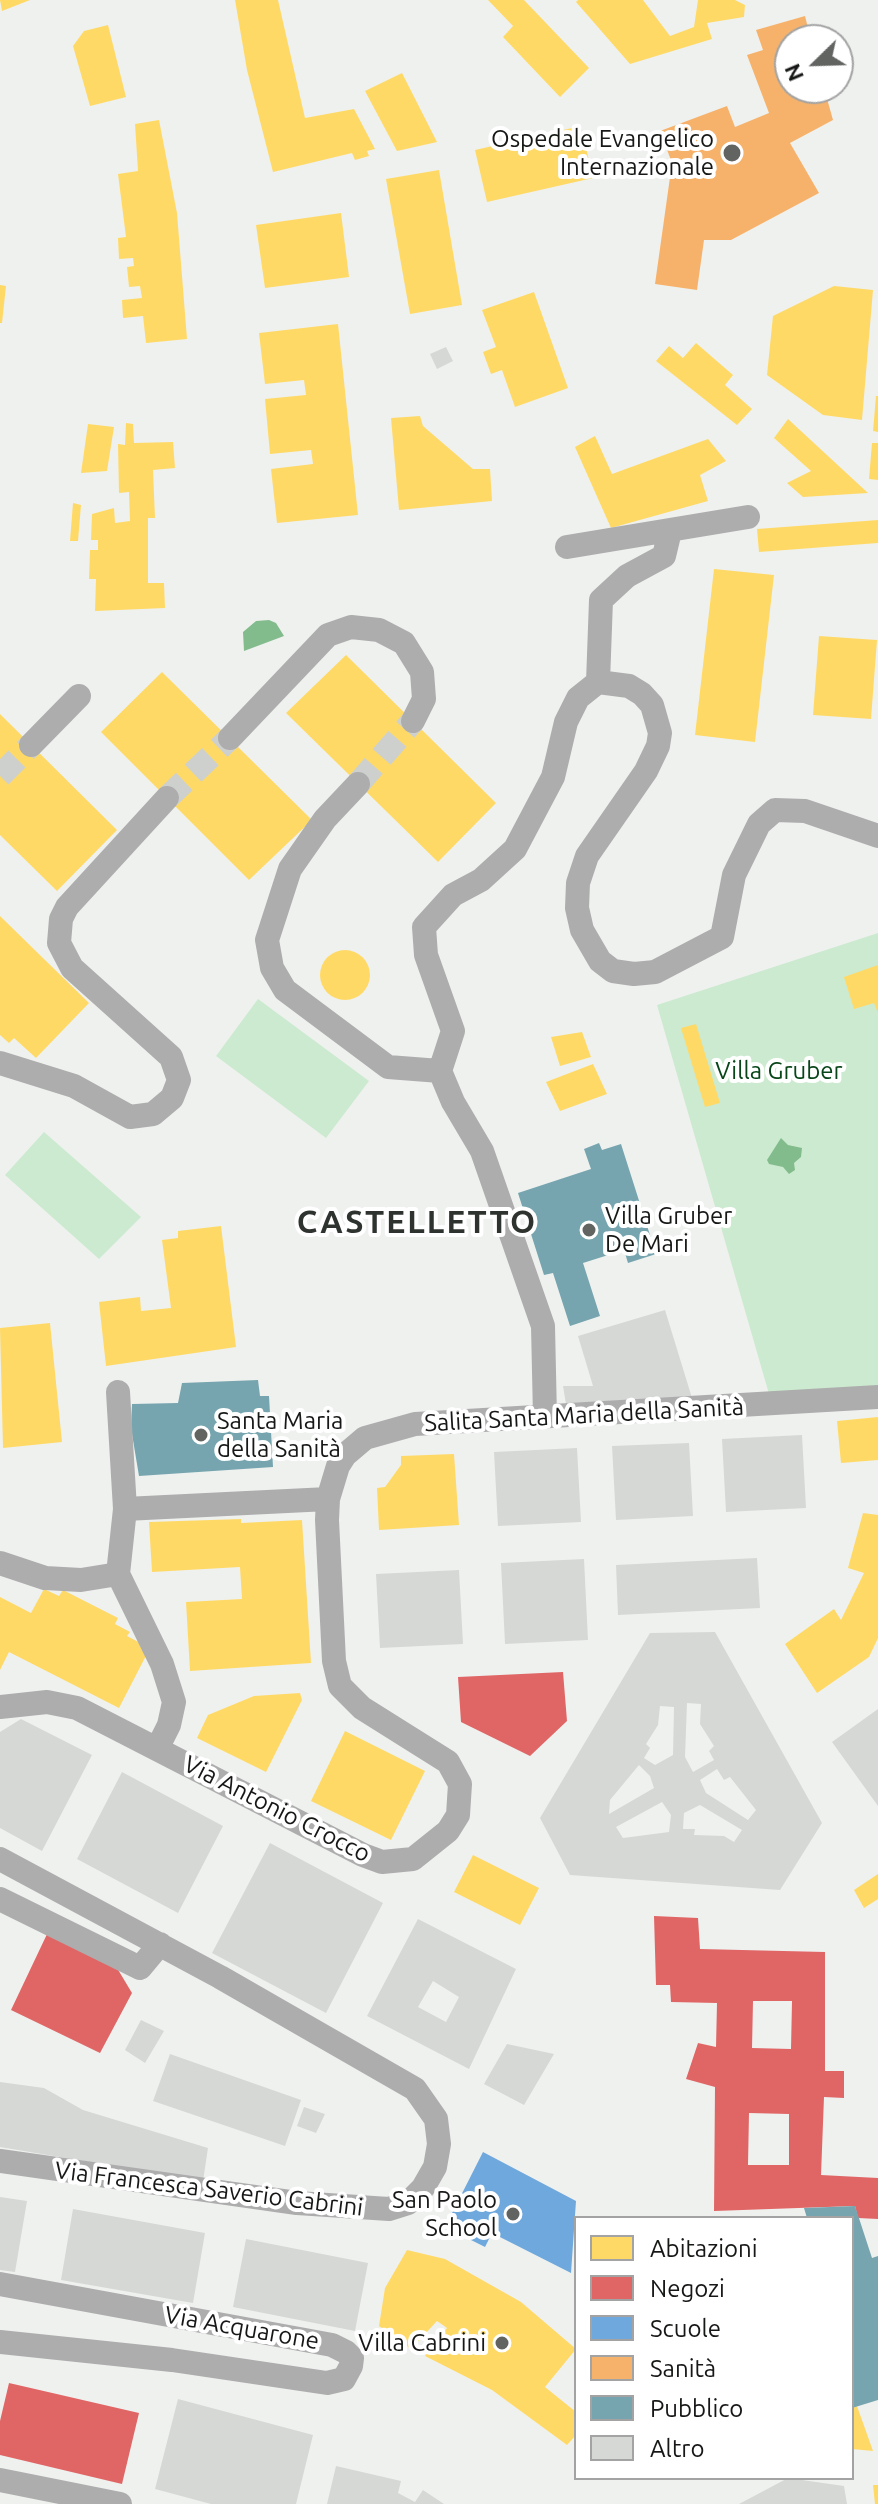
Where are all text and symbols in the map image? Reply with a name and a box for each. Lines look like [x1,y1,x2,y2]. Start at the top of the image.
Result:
north arrow [774,24,854,104]
text: N [779,60,808,85]
place label: Ospedale Evangelico Internazionale [491,125,714,181]
marker: Ospedale Evangelico Internazionale [721,142,743,164]
park label: Villa Gruber [715,1057,843,1085]
place label: Villa Gruber De Mari [605,1202,732,1258]
district label: CASTELLETTO [297,1203,537,1241]
marker: Villa Gruber De Mari [580,1221,598,1239]
street label: Salita Santa Maria della Sanità [423,1392,745,1438]
place label: Santa Maria della Sanità [217,1407,343,1463]
marker: Santa Maria della Sanità [192,1426,210,1444]
street label: Via Antonio Crocco [179,1750,375,1868]
street label: Via Francesca Saverio Cabrini [53,2156,365,2222]
place label: San Paolo School [392,2186,497,2242]
marker: San Paolo School [504,2205,522,2223]
legend [574,2216,854,2480]
text: Abitazioni [650,2235,758,2262]
text: Negozi [650,2275,725,2302]
street label: Via Acquarone [162,2300,322,2356]
text: Scuole [650,2315,721,2342]
place label: Villa Cabrini [358,2329,486,2357]
marker: Villa Cabrini [493,2334,511,2352]
text: Sanità [650,2355,716,2382]
text: Pubblico [650,2395,743,2422]
text: Altro [650,2435,704,2462]

